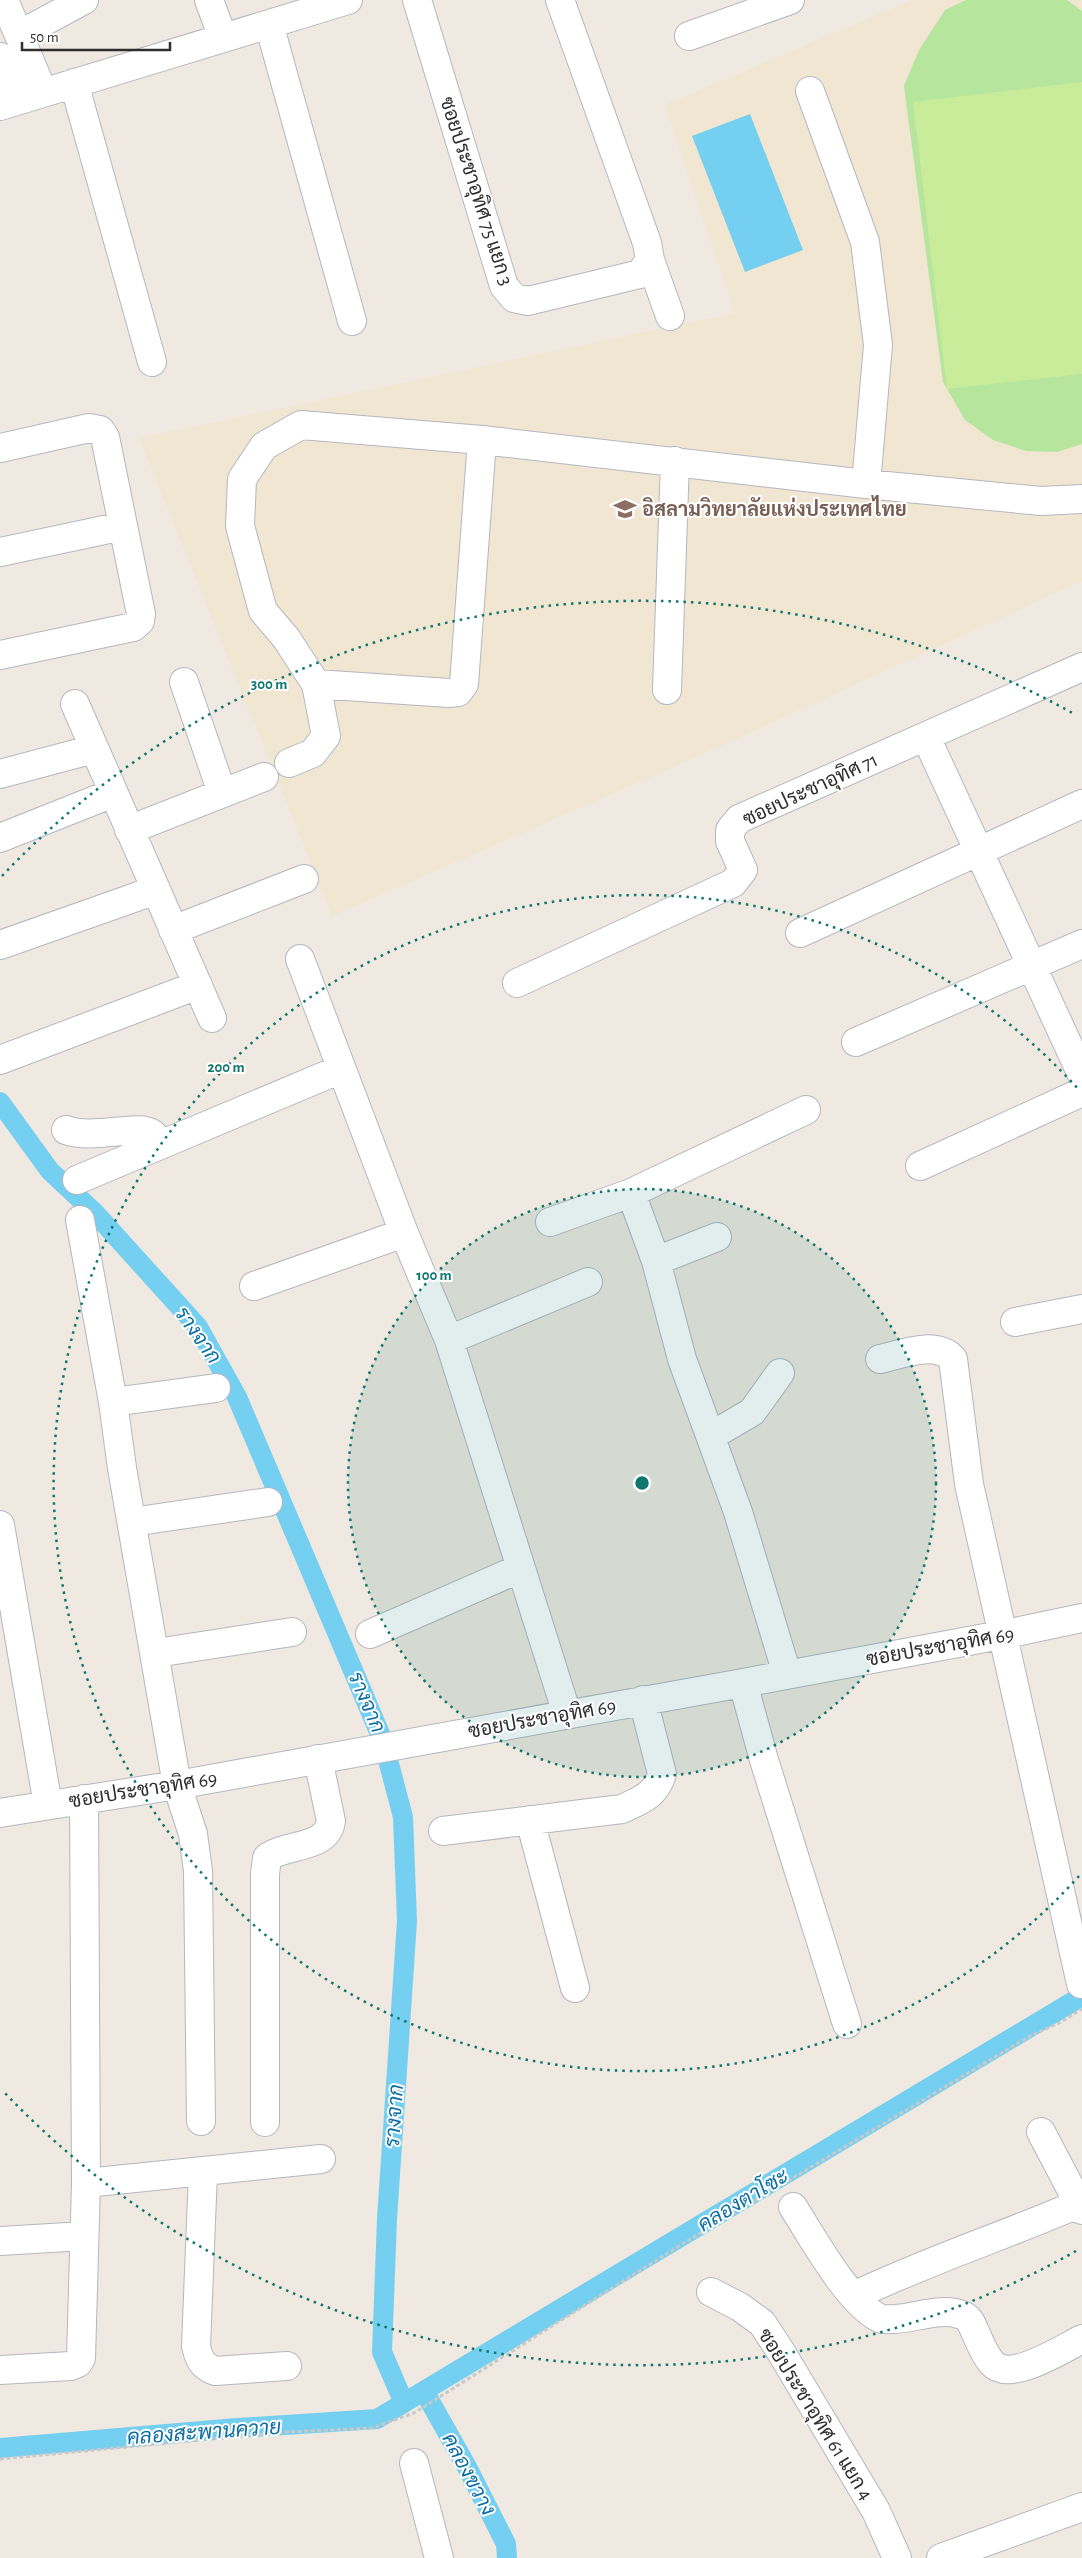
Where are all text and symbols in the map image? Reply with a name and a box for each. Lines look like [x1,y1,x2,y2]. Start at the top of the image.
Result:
scale bar [22,20,170,52]
text: 50 m [30,30,59,45]
street label: ซอยประชาอุทิศ 75 แยก 3 [433,94,519,289]
place label: อิสลามวิทยาลัยแห่งประเทศไทย [642,495,907,520]
school or university icon: อิสลามวิทยาลัยแห่งประเทศไทย [612,496,638,522]
text: 300 m [251,677,287,692]
street label: ซอยประชาอุทิศ 71 [739,747,882,833]
text: 200 m [207,1060,245,1075]
text: 100 m [416,1268,452,1283]
water label: รางจาก [171,1303,225,1367]
centre of rings [633,1474,651,1492]
street label: ซอยประชาอุทิศ 69 [864,1621,1016,1673]
water label: รางจาก [344,1669,389,1736]
street label: ซอยประชาอุทิศ 69 [466,1693,618,1745]
street label: ซอยประชาอุทิศ 69 [67,1765,219,1815]
water label: รางจาก [382,2083,407,2149]
water label: คลองตาโซะ [693,2162,793,2236]
street label: ซอยประชาอุทิศ 61 แยก 4 [752,2324,879,2505]
water label: คลองสะพานควาย [126,2417,282,2448]
water label: คลองขวาง [438,2430,499,2519]

